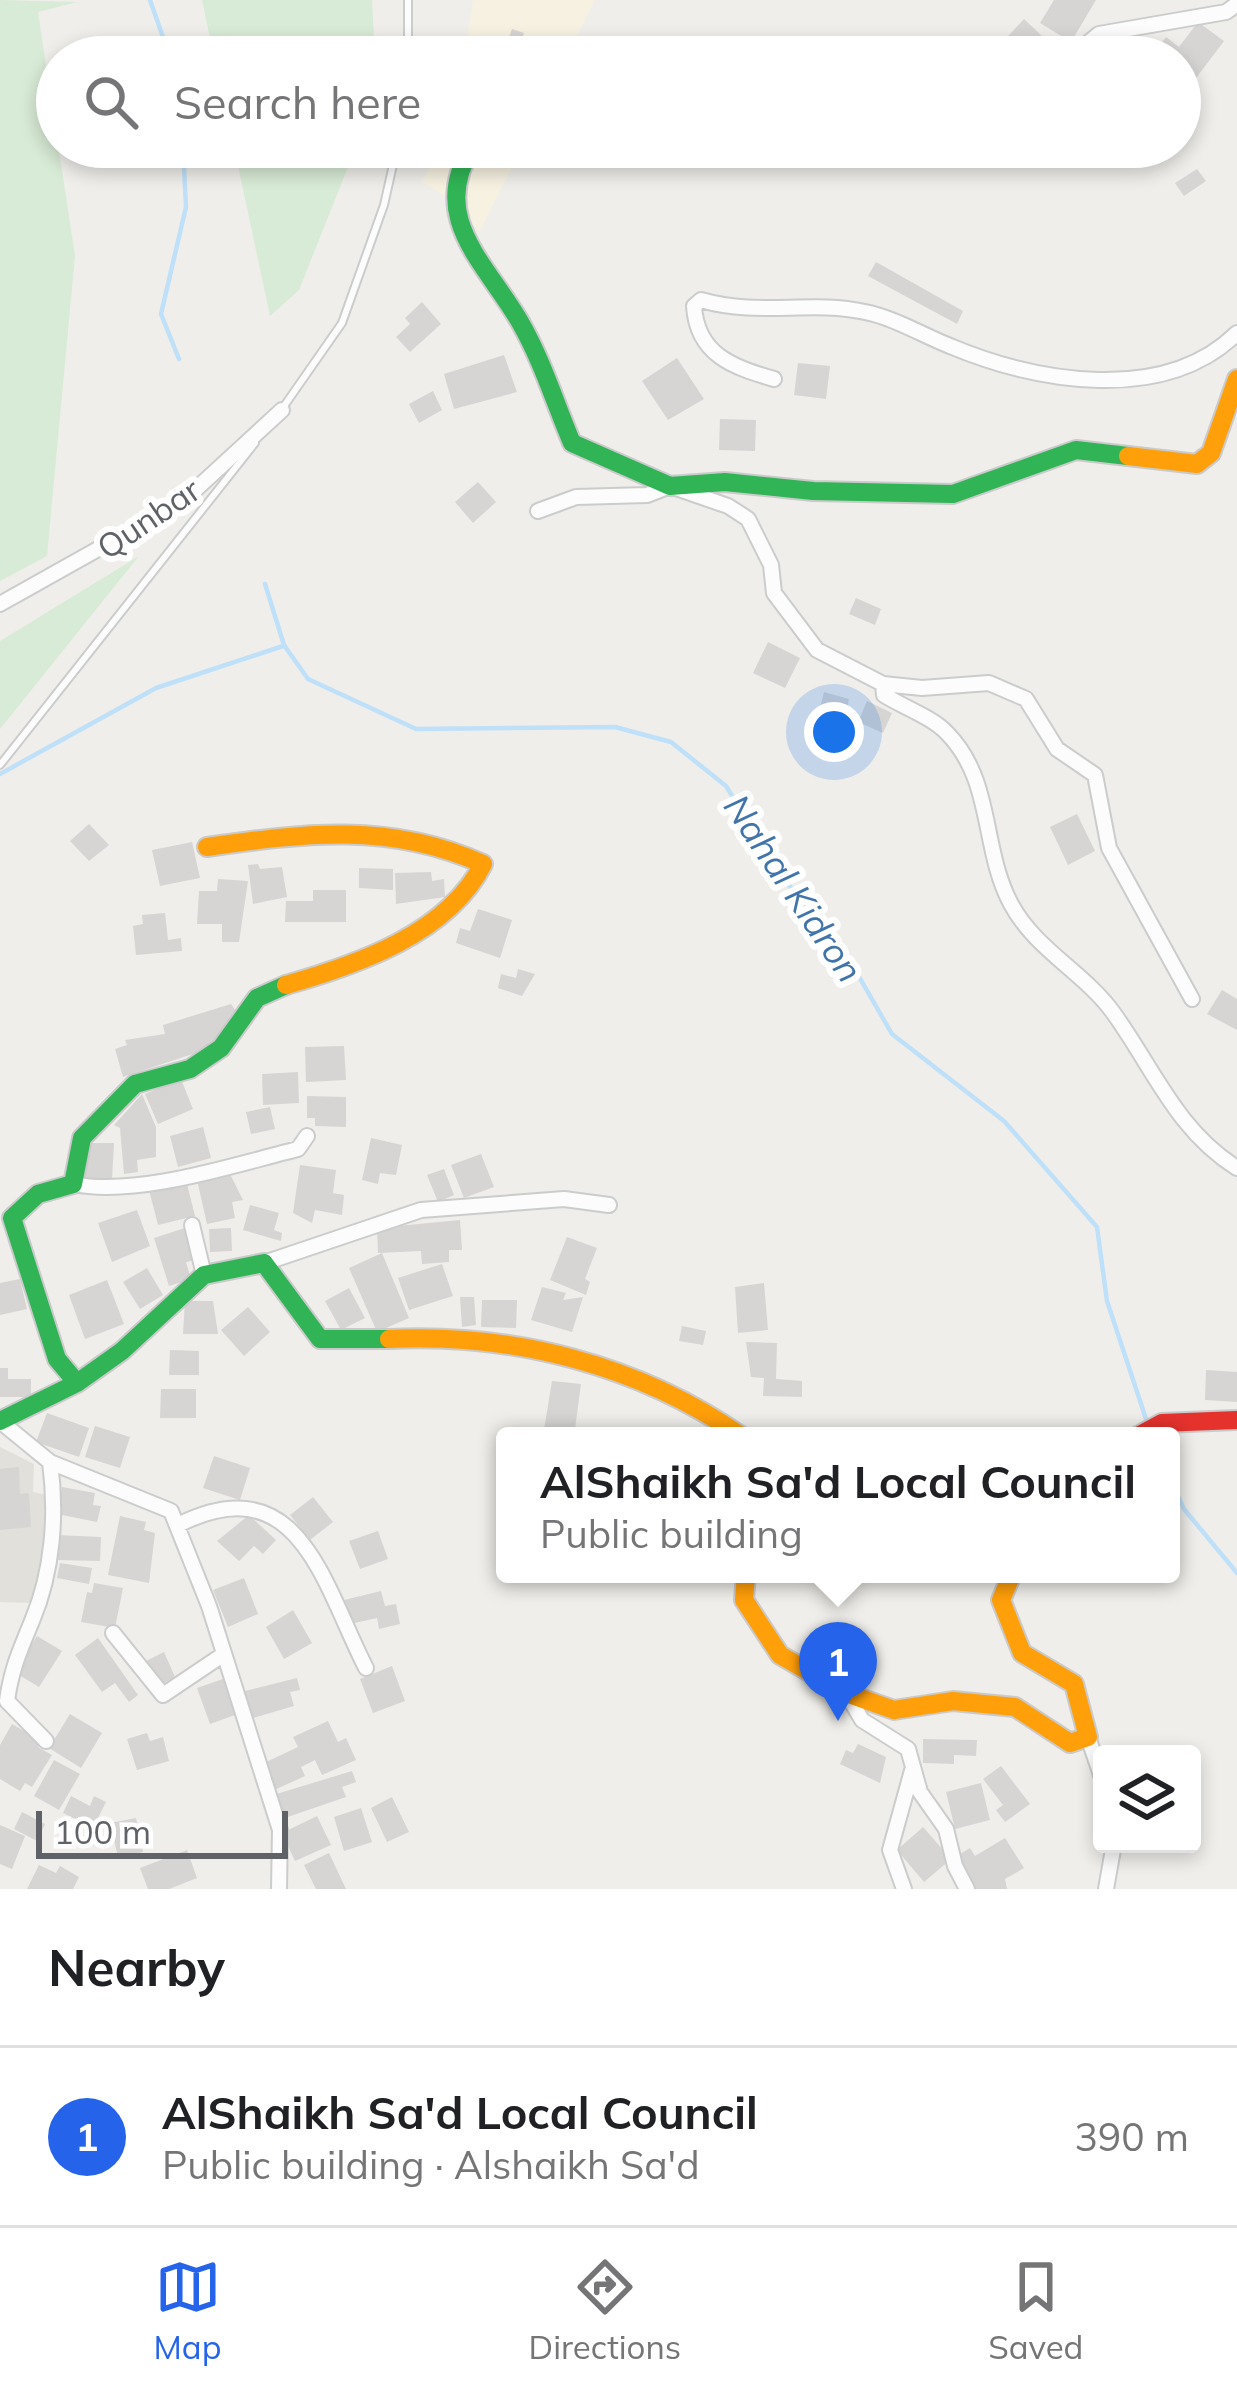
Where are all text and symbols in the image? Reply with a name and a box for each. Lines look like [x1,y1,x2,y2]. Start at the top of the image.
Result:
search box [36,36,1201,168]
icon: search [78,69,144,135]
text: Search here [174,74,421,130]
street label: Qunbar [89,469,207,567]
your location [804,702,864,762]
water label: Nahal Kidron [715,786,873,990]
popup [496,1427,1180,1583]
text: AlShaikh Sa'd Local Council [540,1453,1136,1509]
text: Public building [540,1509,803,1558]
pin: 1 [799,1622,877,1721]
map controls [1093,1745,1201,1853]
button: layers [1093,1745,1201,1853]
scale bar [36,1805,288,1858]
text: 100 m [54,1811,151,1852]
text: Nearby [48,1935,225,1999]
text: AlShaikh Sa'd Local Council [162,2084,758,2140]
text: 1 [75,2112,99,2161]
text: 390 m [1074,2112,1189,2161]
text: Public building · Alshaikh Sa'd [162,2140,700,2189]
tab: Map [154,2254,221,2367]
tab: Directions [529,2254,681,2367]
tab: Saved [988,2254,1083,2367]

